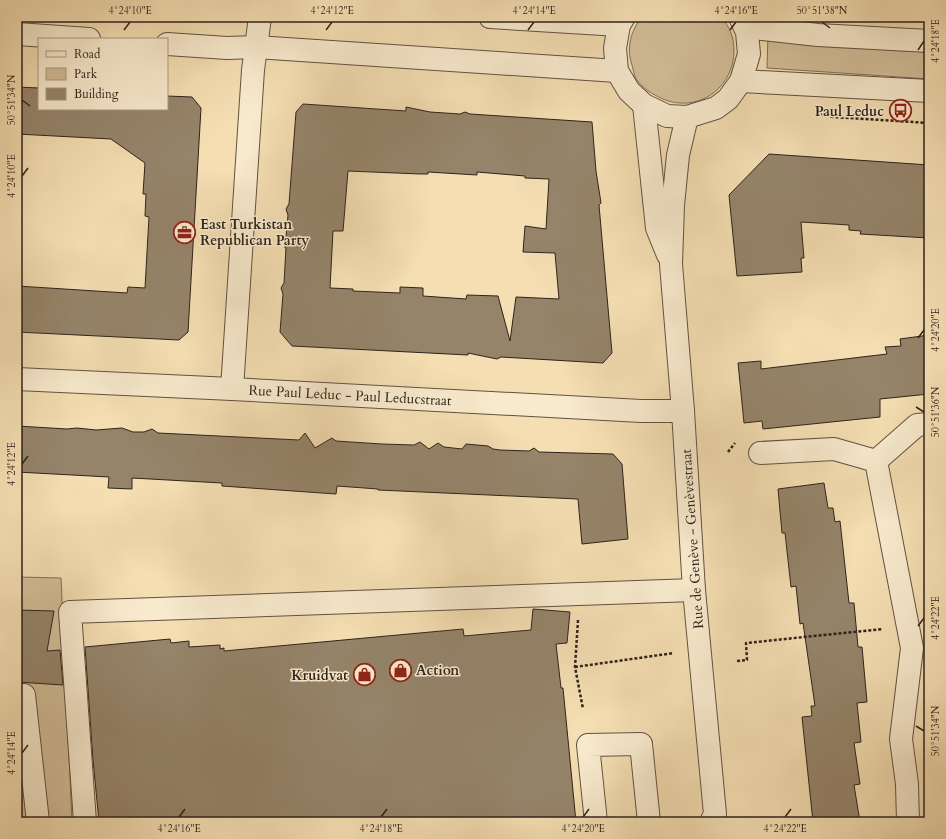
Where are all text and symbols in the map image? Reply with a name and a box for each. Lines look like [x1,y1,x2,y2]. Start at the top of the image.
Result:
text: 4°24'10"E [108,4,152,18]
text: 4°24'12"E [310,4,354,18]
text: 4°24'14"E [512,4,556,18]
text: 4°24'16"E [714,4,758,18]
text: 50°51'38"N [797,4,848,18]
text: 4°24'18"E [929,19,943,63]
legend [38,38,168,110]
text: Road [74,46,101,62]
text: Park [74,66,98,82]
text: 50°51'34"N [5,74,19,125]
text: Building [74,86,119,102]
bus stop icon: Paul Leduc [887,98,913,124]
place label: Paul Leduc [815,102,884,121]
text: 4°24'10"E [5,154,19,198]
place label: East Turkistan Republican Party [200,215,309,250]
office icon: East Turkistan Republican Party [171,219,197,245]
text: 4°24'20"E [929,308,943,352]
street label: Rue Paul Leduc - Paul Leducstraat [248,381,453,410]
text: 50°51'36"N [929,386,943,437]
text: 4°24'12"E [5,442,19,486]
street label: Rue de Genève - Genèvestraat [677,448,708,629]
text: 4°24'22"E [929,596,943,640]
shop icon: Action [388,657,414,683]
place label: Action [416,661,459,680]
shop icon: Kruidvat [351,662,377,688]
place label: Kruidvat [291,666,348,685]
text: 50°51'34"N [929,705,943,756]
text: 4°24'14"E [5,731,19,775]
text: 4°24'16"E [157,822,201,836]
text: 4°24'18"E [359,822,403,836]
text: 4°24'20"E [561,822,605,836]
text: 4°24'22"E [763,822,807,836]

